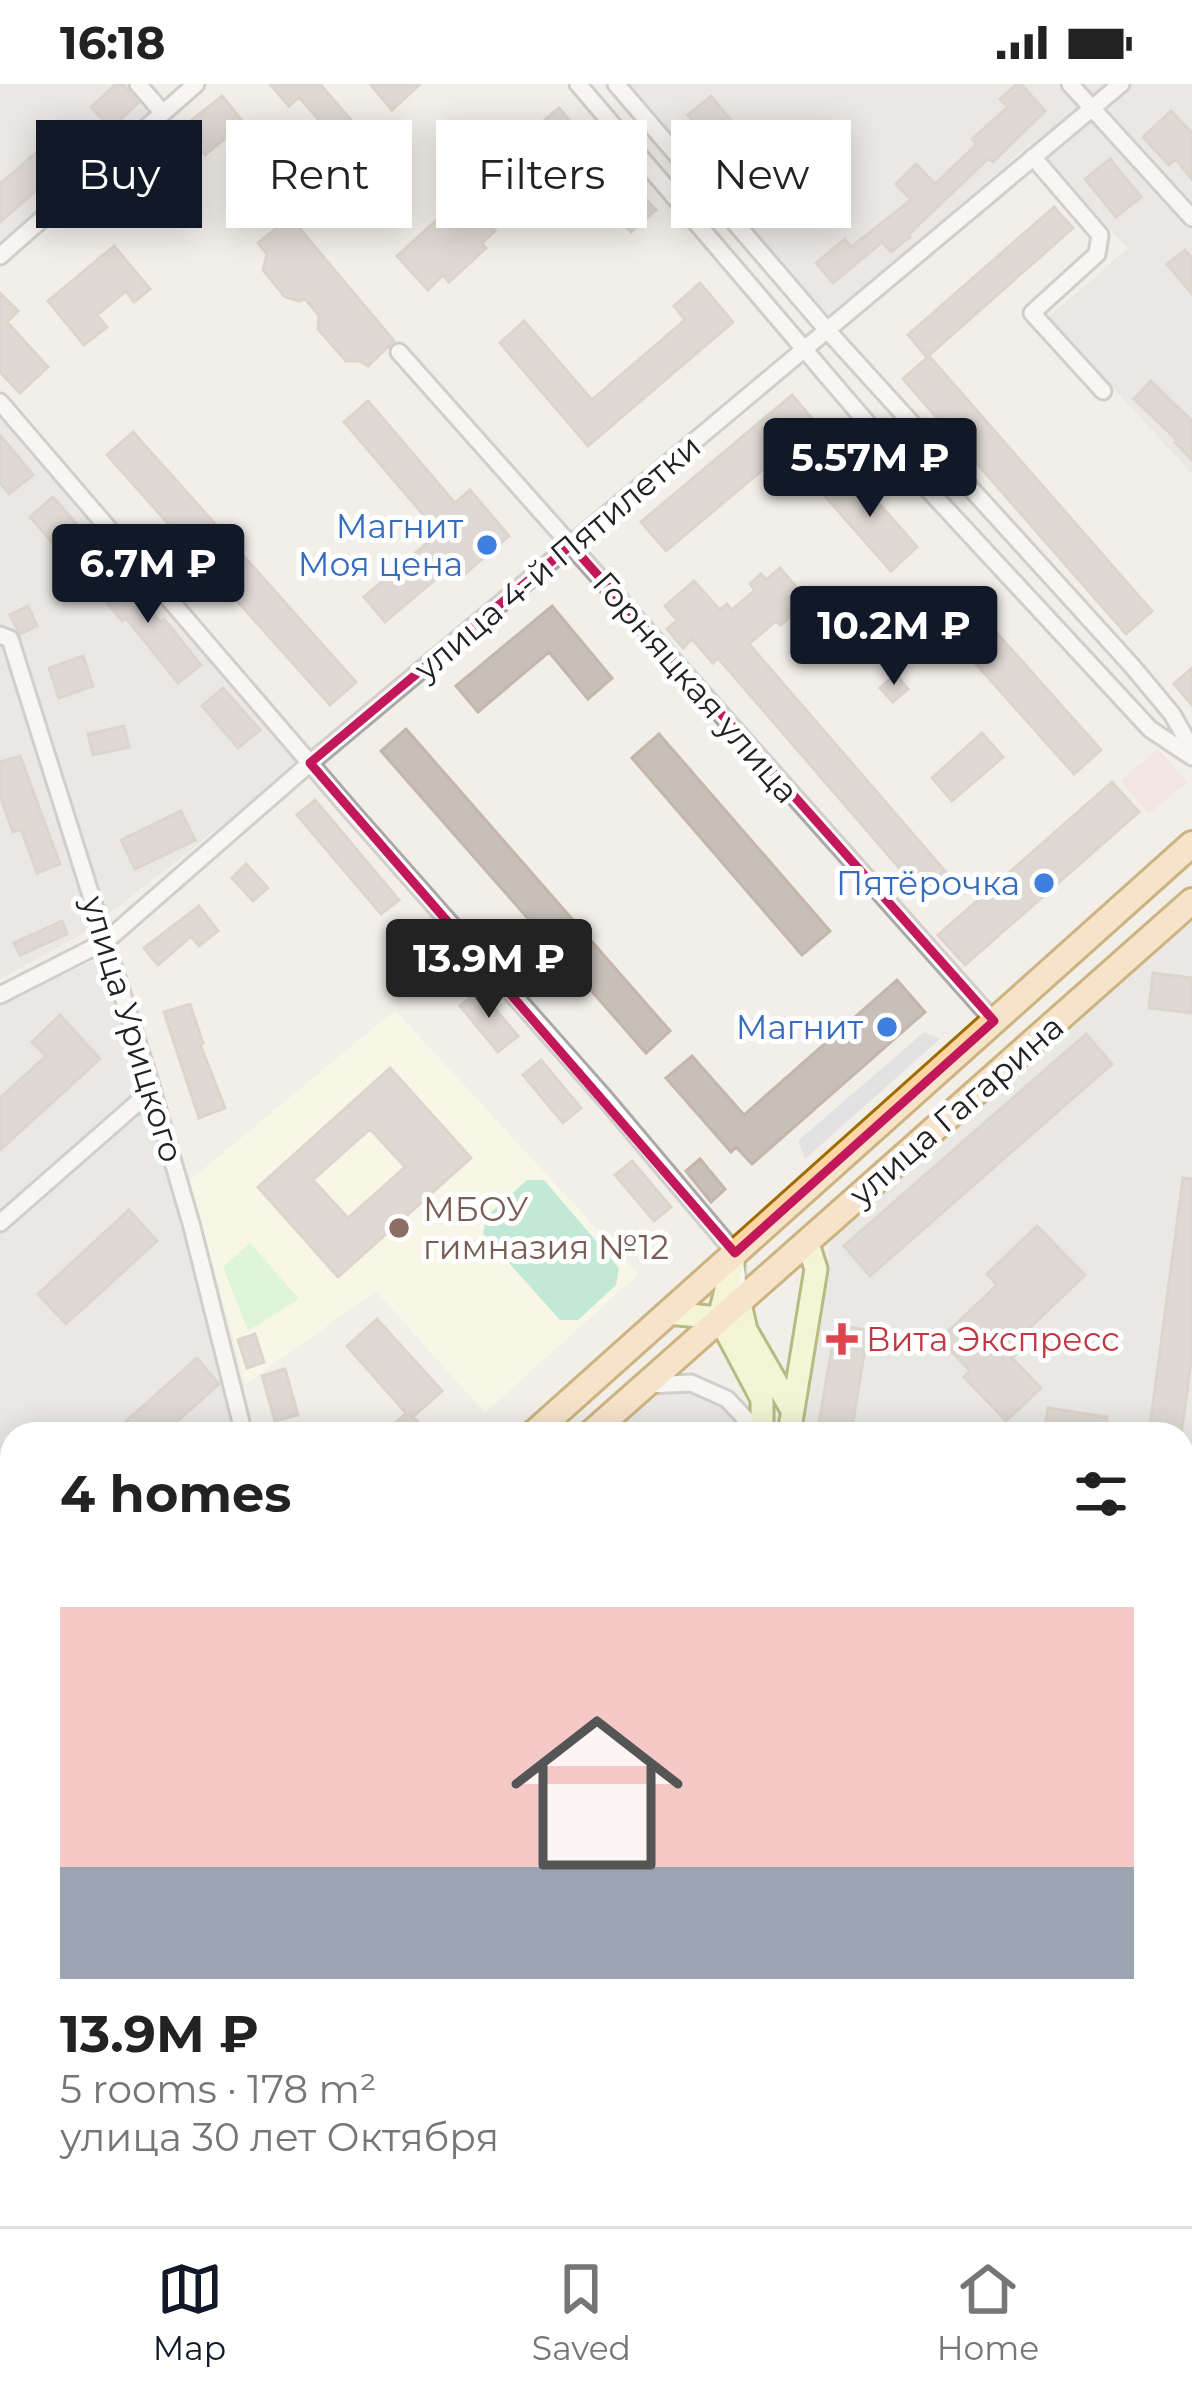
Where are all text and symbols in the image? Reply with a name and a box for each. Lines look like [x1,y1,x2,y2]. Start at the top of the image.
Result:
text: 16:18 [60,15,165,70]
chip: Buy [36,120,202,228]
chip: Rent [226,120,412,228]
chip: Filters [436,120,647,228]
chip: New [671,120,851,228]
pin: 5.57M ₽ [759,418,981,520]
street label: улица 4-й Пятилетки [405,426,708,689]
text: 5.57M ₽ [791,433,949,481]
place label: Магнит Моя цена [298,506,463,584]
pin: 6.7M ₽ [50,524,246,626]
marker: Магнит Моя цена [474,532,500,558]
text: 6.7M ₽ [79,539,217,587]
street label: Горняцкая улица [585,563,807,811]
pin: 10.2M ₽ [783,586,1005,688]
text: 10.2M ₽ [817,601,971,649]
place label: Пятёрочка [836,863,1020,903]
marker: Пятёрочка [1031,870,1057,896]
street label: улица Урицкого [73,890,193,1167]
pin: 13.9M ₽ [378,919,600,1021]
text: 13.9M ₽ [413,934,565,982]
street label: улица Гагарина [840,1006,1071,1215]
place label: Магнит [736,1007,863,1047]
marker: Магнит [874,1014,900,1040]
place label: МБОУ гимназия №12 [423,1189,669,1267]
marker: МБОУ гимназия №12 [386,1215,412,1241]
place label: Вита Экспресс [866,1319,1120,1359]
marker: Вита Экспресс [829,1326,855,1352]
icon: filters [1068,1461,1134,1527]
text: 4 homes [60,1463,291,1525]
icon: home [489,1685,705,1901]
text: 13.9M ₽ [60,2003,259,2065]
text: 5 rooms · 178 m² [60,2065,377,2113]
text: улица 30 лет Октября [60,2113,499,2161]
tab: Map [153,2256,226,2368]
tab: Saved [532,2256,631,2368]
tab: Home [937,2256,1039,2368]

